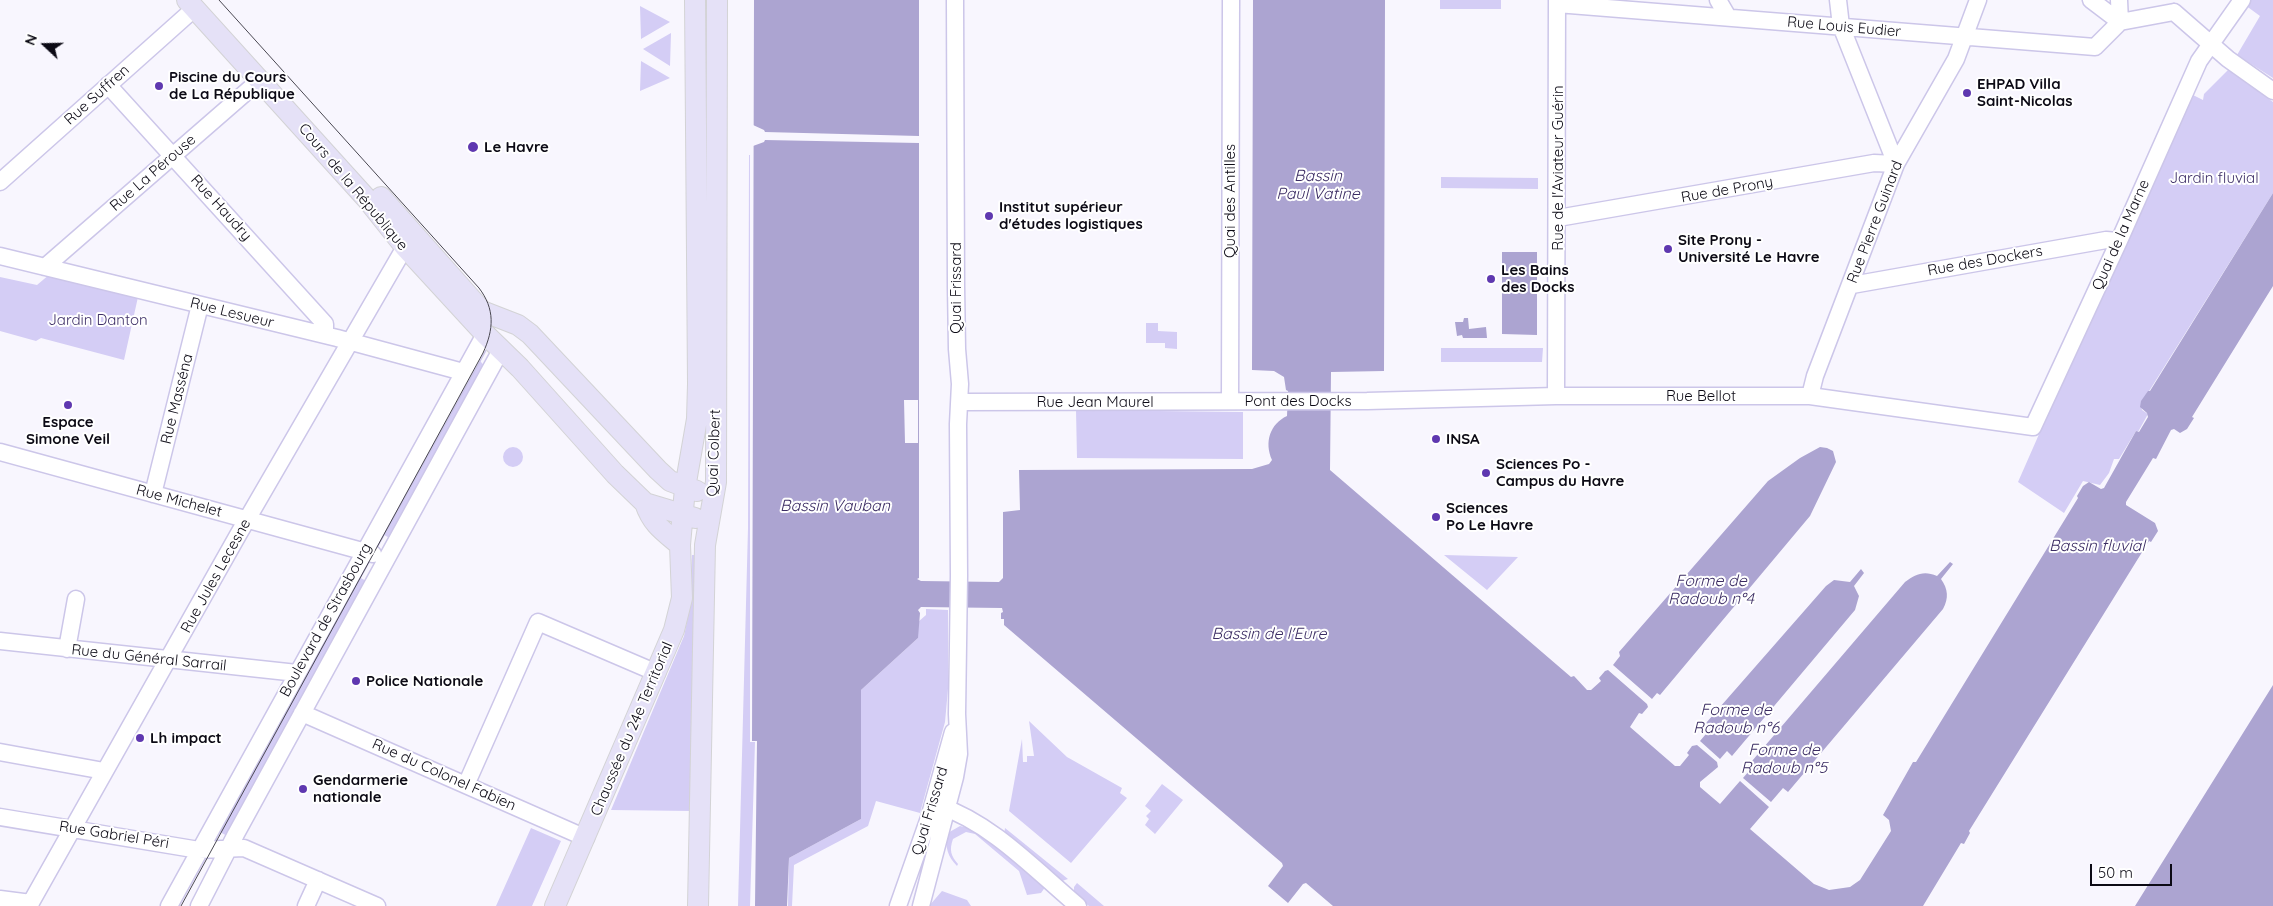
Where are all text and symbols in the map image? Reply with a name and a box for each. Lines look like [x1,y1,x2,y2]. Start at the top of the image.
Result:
street label: Rue Louis Eudier [1786,13,1902,41]
north arrow [20,20,70,70]
text: N [21,32,41,48]
street label: Rue Suffren [61,61,133,129]
place label: Piscine du Cours de La République [169,68,295,103]
place label: EHPAD Villa Saint-Nicolas [1977,75,2072,110]
marker: Piscine du Cours de La République [153,80,165,92]
street label: Rue de l'Aviateur Guérin [1549,85,1567,251]
marker: EHPAD Villa Saint-Nicolas [1961,87,1973,99]
street label: Cours de la République [295,120,411,254]
street label: Rue La Pérouse [106,131,200,215]
place label: Le Havre [484,138,549,156]
marker: Le Havre [466,140,480,154]
street label: Quai des Antilles [1221,144,1239,258]
street label: Rue Pierre Guinard [1843,158,1907,286]
water label: Bassin Paul Vatine [1276,166,1360,204]
park label: Jardin fluvial [2169,169,2259,187]
street label: Rue Haudry [187,171,255,245]
street label: Rue de Prony [1680,173,1774,207]
street label: Quai de la Marne [2089,177,2153,293]
place label: Institut supérieur d'études logistiques [999,198,1143,233]
marker: Institut supérieur d'études logistiques [983,210,995,222]
place label: Site Prony - Université Le Havre [1678,231,1820,266]
street label: Quai Frissard [947,242,965,334]
street label: Rue des Dockers [1926,242,2044,280]
marker: Site Prony - Université Le Havre [1662,243,1674,255]
place label: Les Bains des Docks [1501,261,1574,296]
marker: Les Bains des Docks [1485,273,1497,285]
street label: Rue Lesueur [188,294,276,332]
park label: Jardin Danton [48,311,148,329]
street label: Rue Masséna [157,352,197,446]
street label: Rue Bellot [1666,387,1736,405]
street label: Pont des Docks [1244,392,1352,410]
street label: Rue Jean Maurel [1036,393,1154,411]
marker: Espace Simone Veil [62,399,74,411]
street label: Quai Colbert [703,409,725,497]
place label: Espace Simone Veil [26,413,110,448]
place label: INSA [1446,430,1480,448]
marker: INSA [1430,433,1442,445]
place label: Sciences Po - Campus du Havre [1496,455,1624,490]
marker: Sciences Po - Campus du Havre [1480,467,1492,479]
street label: Rue Michelet [134,481,224,521]
water label: Bassin Vauban [780,496,890,516]
place label: Sciences Po Le Havre [1446,499,1533,534]
marker: Sciences Po Le Havre [1430,511,1442,523]
street label: Rue Jules Lecesne [177,516,255,636]
water label: Bassin fluvial [2049,536,2145,556]
street label: Boulevard de Strasbourg [276,540,376,700]
water label: Forme de Radoub n°4 [1668,571,1754,609]
water label: Bassin de l'Eure [1212,624,1326,644]
street label: Chaussée du 24e Territorial [587,639,677,819]
street label: Rue du Général Sarrail [71,641,227,675]
place label: Police Nationale [366,672,483,690]
marker: Police Nationale [350,675,362,687]
water label: Forme de Radoub n°6 [1693,700,1779,738]
place label: Lh impact [150,729,222,747]
marker: Lh impact [134,732,146,744]
street label: Rue du Colonel Fabien [369,735,519,815]
water label: Forme de Radoub n°5 [1741,740,1827,778]
street label: Quai Frissard [908,765,952,857]
place label: Gendarmerie nationale [313,771,408,806]
marker: Gendarmerie nationale [297,783,309,795]
street label: Rue Gabriel Péri [58,817,170,853]
scale bar [2093,854,2176,886]
text: 50 m [2098,863,2133,882]

